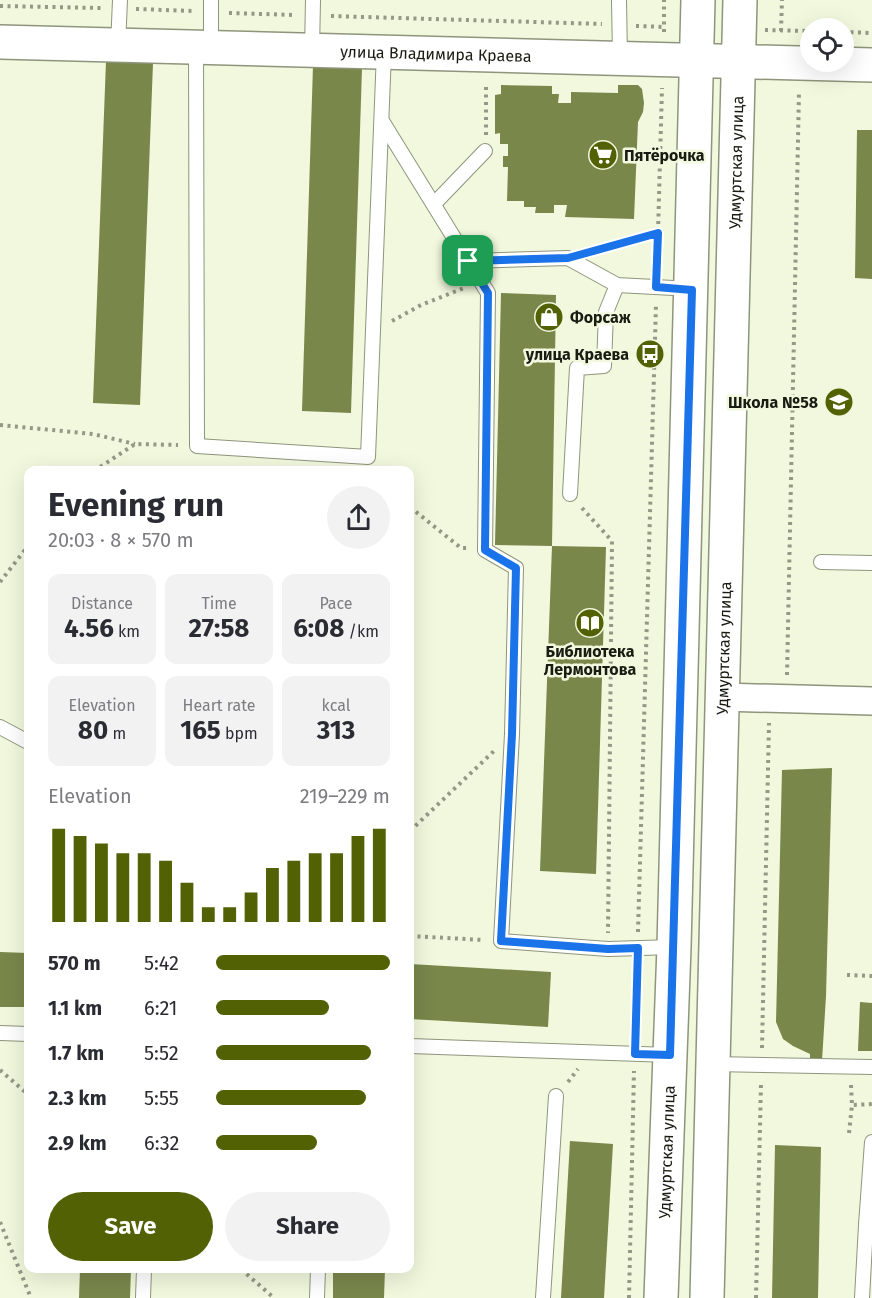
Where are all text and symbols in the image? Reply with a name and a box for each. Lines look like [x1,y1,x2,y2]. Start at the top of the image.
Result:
map controls [800,18,854,72]
button: locate [800,18,854,72]
street label: улица Владимира Краева [340,41,532,66]
street label: Удмуртская улица [725,95,747,229]
supermarket icon: Пятёрочка [587,139,619,171]
place label: Пятёрочка [624,146,705,165]
pin [442,235,493,286]
icon: arrive [451,244,484,277]
shop icon: Форсаж [533,301,565,333]
place label: Форсаж [570,308,632,327]
bus stop icon: улица Краева [634,338,666,370]
place label: улица Краева [525,345,629,364]
school or university icon: Школа №58 [823,386,855,418]
place label: Школа №58 [728,393,818,412]
text: Evening run [48,485,224,525]
button: share [327,486,390,549]
text: 20:03 · 8 × 570 m [48,528,194,552]
street label: Удмуртская улица [712,581,735,715]
text: Distance [71,594,133,613]
text: Time [201,594,237,613]
text: Pace [319,594,353,613]
library icon: Библиотека Лермонтова [574,607,606,639]
text: 4.56 [64,613,114,644]
text: 27:58 [189,613,249,644]
text: 6:08 [293,613,344,644]
text: km [114,622,140,641]
text: /km [344,622,379,641]
place label: Библиотека Лермонтова [544,642,636,679]
text: Elevation [68,696,136,715]
text: Heart rate [183,696,255,715]
text: kcal [322,696,350,715]
text: 80 [78,715,108,746]
text: 165 [180,715,221,746]
text: 313 [317,715,355,746]
text: m [108,724,126,743]
text: bpm [221,724,258,743]
text: Elevation [48,784,132,808]
text: 219–229 m [300,784,390,808]
text: 570 m [48,951,101,975]
text: 5:42 [144,951,179,975]
text: 1.1 km [48,996,102,1020]
text: 6:21 [144,996,178,1020]
text: 1.7 km [48,1041,104,1065]
text: 5:52 [144,1041,179,1065]
street label: Удмуртская улица [654,1085,678,1219]
text: 2.3 km [48,1086,107,1110]
text: 5:55 [144,1086,179,1110]
text: 2.9 km [48,1131,107,1155]
text: 6:32 [144,1131,179,1155]
button: Save [48,1192,213,1261]
button: Share [225,1192,390,1261]

